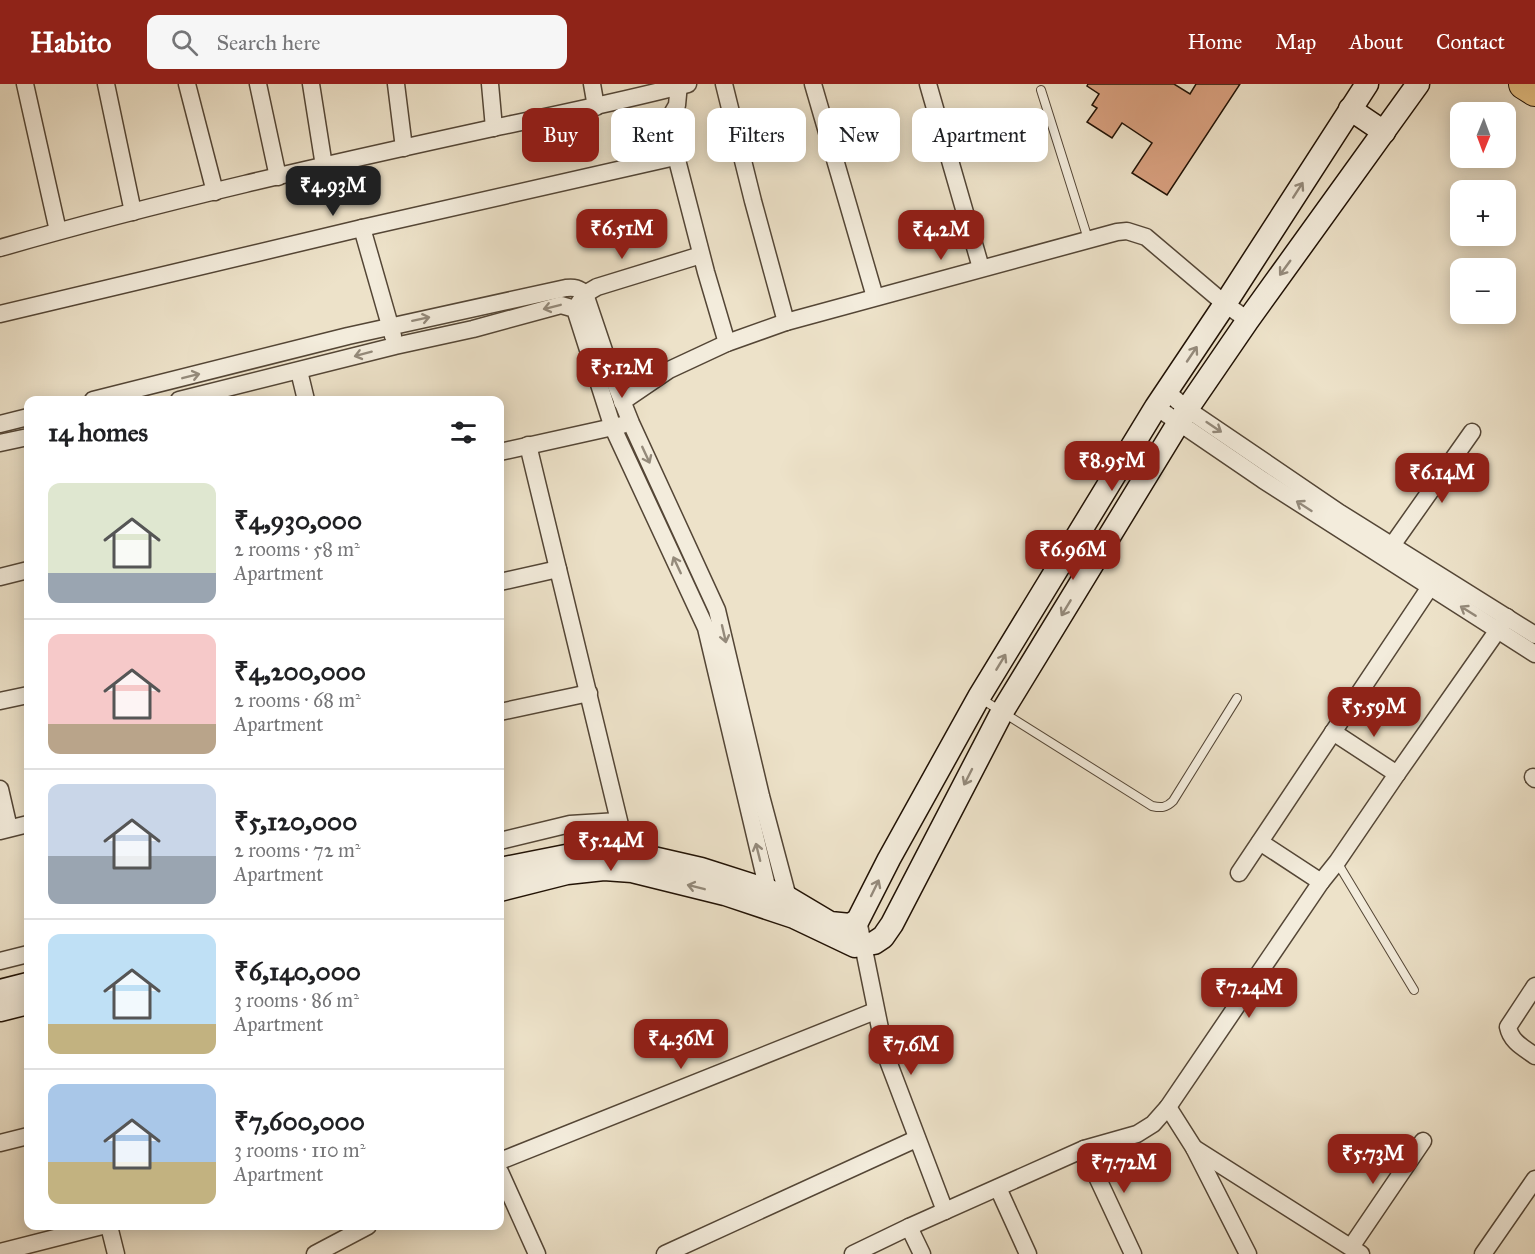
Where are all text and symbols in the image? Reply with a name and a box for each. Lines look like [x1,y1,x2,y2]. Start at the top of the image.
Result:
search box [147,15,567,69]
text: Habito [30,25,111,60]
icon: search [168,26,201,59]
text: Search here [216,29,320,56]
text: Home [1187,29,1242,55]
text: Map [1275,29,1316,55]
text: About [1349,29,1403,55]
text: Contact [1436,29,1505,55]
north arrow [1450,102,1516,168]
map controls [1450,102,1516,324]
chip: Buy [522,108,599,162]
chip: Rent [611,108,695,162]
chip: Filters [707,108,806,162]
chip: New [818,108,900,162]
chip: Apartment [912,108,1048,162]
pin: ₹4.93M [284,166,382,217]
text: ₹4.93M [300,173,366,197]
button: + [1450,180,1516,246]
one-way arrow [1292,182,1304,199]
pin: ₹6.51M [573,209,671,260]
pin: ₹4.2M [899,210,983,261]
text: ₹6.51M [590,216,654,240]
text: ₹4.2M [912,217,970,241]
button: − [1450,258,1516,324]
one-way arrow [1279,259,1291,275]
one-way arrow [543,302,562,314]
one-way arrow [411,313,430,325]
one-way arrow [1186,346,1198,363]
pin: ₹5.12M [573,348,671,399]
one-way arrow [354,349,373,361]
text: ₹5.12M [591,355,653,379]
one-way arrow [181,369,200,381]
text: 14 homes [48,416,148,448]
icon: filters [447,416,480,449]
one-way arrow [1205,421,1221,433]
pin: ₹8.95M [1063,441,1161,492]
one-way arrow [640,446,652,464]
text: ₹8.95M [1079,448,1145,472]
pin: ₹6.14M [1393,453,1491,504]
text: ₹6.14M [1409,460,1475,484]
one-way arrow [1296,500,1312,512]
text: ₹4,930,000 [234,504,362,536]
icon: home [96,507,168,579]
pin: ₹6.96M [1024,530,1122,581]
text: 2 rooms · 58 m² [234,537,360,561]
text: ₹6.96M [1039,537,1107,561]
one-way arrow [671,556,683,574]
text: Apartment [234,561,323,585]
one-way arrow [1059,599,1071,616]
one-way arrow [1460,604,1477,616]
one-way arrow [718,624,730,643]
one-way arrow [995,654,1007,671]
text: ₹4,200,000 [234,655,366,687]
icon: home [96,658,168,730]
pin: ₹5.59M [1325,687,1423,738]
text: 2 rooms · 68 m² [234,688,361,712]
text: ₹5.59M [1342,694,1406,718]
text: Apartment [234,712,323,736]
one-way arrow [962,767,974,785]
text: ₹5,120,000 [234,805,357,837]
icon: home [96,808,168,880]
pin: ₹5.24M [562,821,660,872]
text: ₹5.24M [578,828,644,852]
text: 2 rooms · 72 m² [234,838,361,862]
one-way arrow [751,843,763,862]
text: Apartment [234,862,323,886]
one-way arrow [870,879,881,897]
one-way arrow [687,880,706,892]
text: ₹6,140,000 [234,955,361,987]
icon: home [96,958,168,1030]
pin: ₹7.24M [1200,968,1298,1019]
text: ₹7.24M [1215,975,1283,999]
text: 3 rooms · 86 m² [234,988,359,1012]
text: Apartment [234,1012,323,1036]
pin: ₹4.36M [632,1019,730,1070]
pin: ₹7.6M [869,1025,953,1076]
text: ₹4.36M [648,1026,714,1050]
text: ₹7.6M [883,1032,939,1056]
text: ₹7,600,000 [234,1105,365,1137]
icon: home [96,1108,168,1180]
pin: ₹5.73M [1324,1134,1422,1185]
text: 3 rooms · 110 m² [234,1138,365,1162]
text: ₹5.73M [1342,1141,1404,1165]
pin: ₹7.72M [1075,1143,1173,1194]
text: ₹7.72M [1091,1150,1157,1174]
text: Apartment [234,1162,323,1186]

